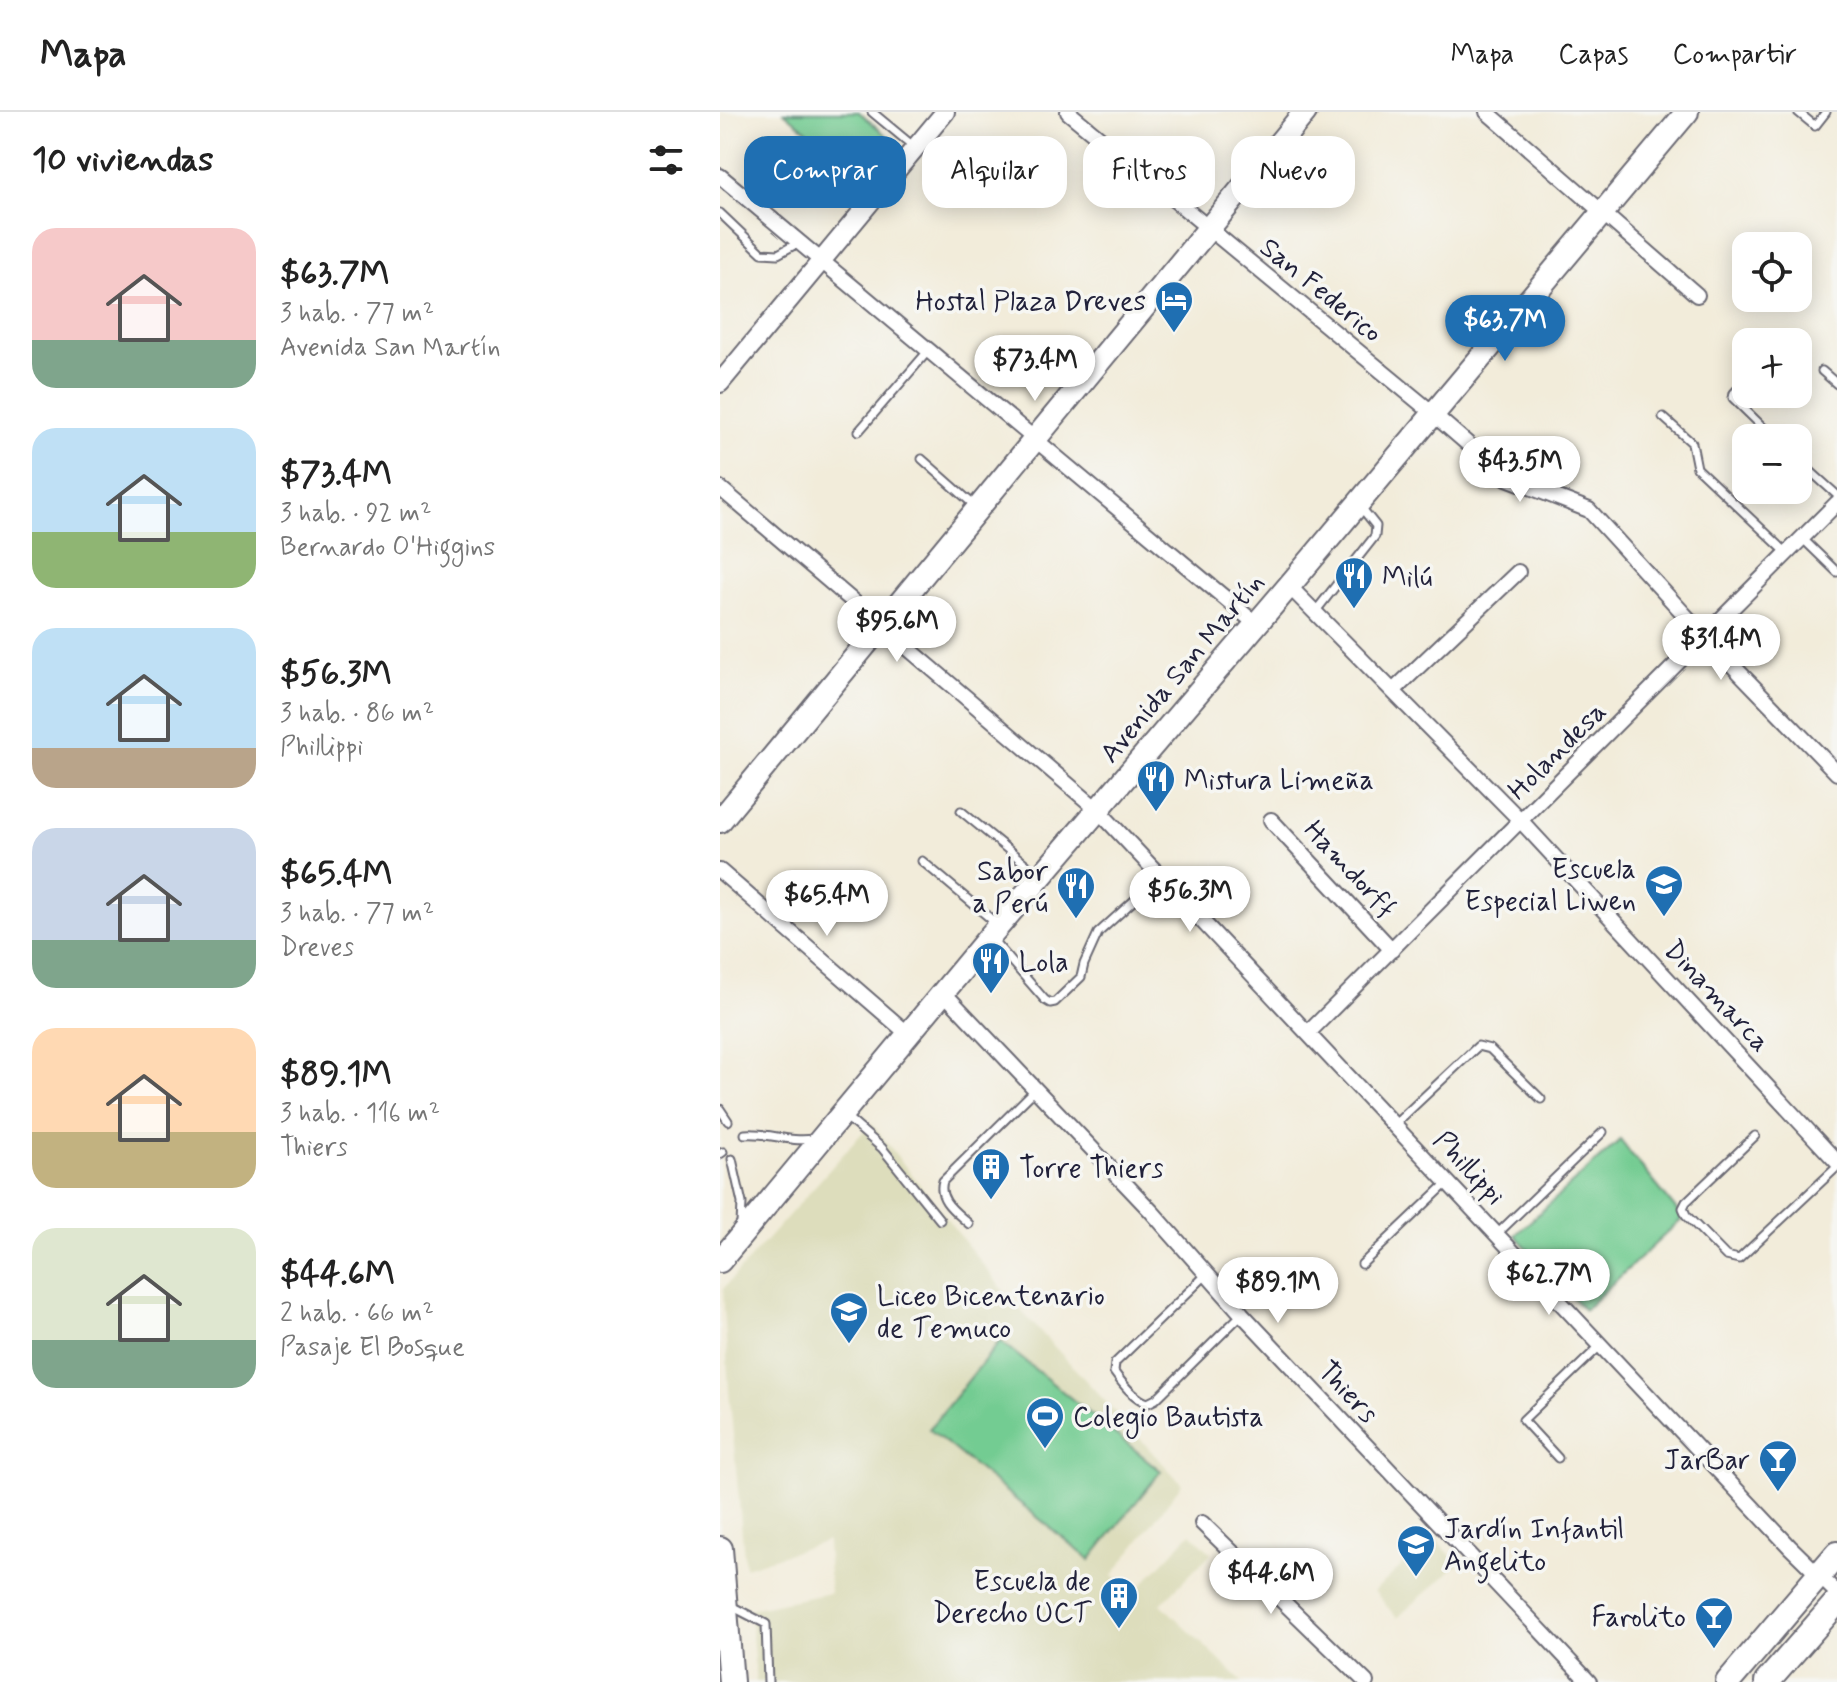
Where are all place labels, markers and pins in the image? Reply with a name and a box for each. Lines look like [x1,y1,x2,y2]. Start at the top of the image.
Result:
hotel icon: Hostal Plaza Dreves [1153,279,1195,334]
place label: Hostal Plaza Dreves [916,284,1146,321]
pin: $63.7M [1440,295,1570,363]
pin: $73.4M [970,335,1100,403]
pin: $43.5M [1455,436,1585,504]
restaurant icon: Milú [1333,555,1375,610]
place label: Milú [1382,560,1432,597]
pin: $95.6M [832,596,962,664]
pin: $31.4M [1656,614,1786,682]
restaurant icon: Mistura Limeña [1135,758,1177,813]
place label: Mistura Limeña [1184,763,1374,800]
place label: Escuela Especial Liwen [1464,852,1636,921]
place label: Sabor a Perú [972,854,1049,923]
school or university icon: Escuela Especial Liwen [1643,863,1685,918]
restaurant icon: Sabor a Perú [1055,865,1097,920]
pin: $56.3M [1125,866,1255,934]
pin: $65.4M [762,870,892,938]
restaurant icon: Lola [970,940,1012,995]
place label: Lola [1019,945,1069,982]
building icon: Torre Thiers [970,1146,1012,1201]
place label: Torre Thiers [1019,1151,1164,1188]
pin: $62.7M [1484,1249,1614,1317]
pin: $89.1M [1213,1257,1343,1325]
place label: Liceo Bicentenario de Temuco [877,1279,1105,1348]
school or university icon: Liceo Bicentenario de Temuco [828,1290,870,1345]
sports icon: Colegio Bautista [1024,1395,1066,1450]
place label: Colegio Bautista [1073,1400,1264,1439]
bar icon: JarBar [1757,1438,1799,1493]
place label: JarBar [1664,1443,1750,1480]
place label: Jardín Infantil Angelito [1444,1512,1624,1584]
school or university icon: Jardín Infantil Angelito [1395,1523,1437,1578]
pin: $44.6M [1206,1548,1336,1616]
place label: Escuela de Derecho UCT [933,1564,1092,1633]
building icon: Escuela de Derecho UCT [1098,1575,1140,1630]
bar icon: Farolito [1693,1595,1735,1650]
place label: Farolito [1592,1600,1686,1637]

